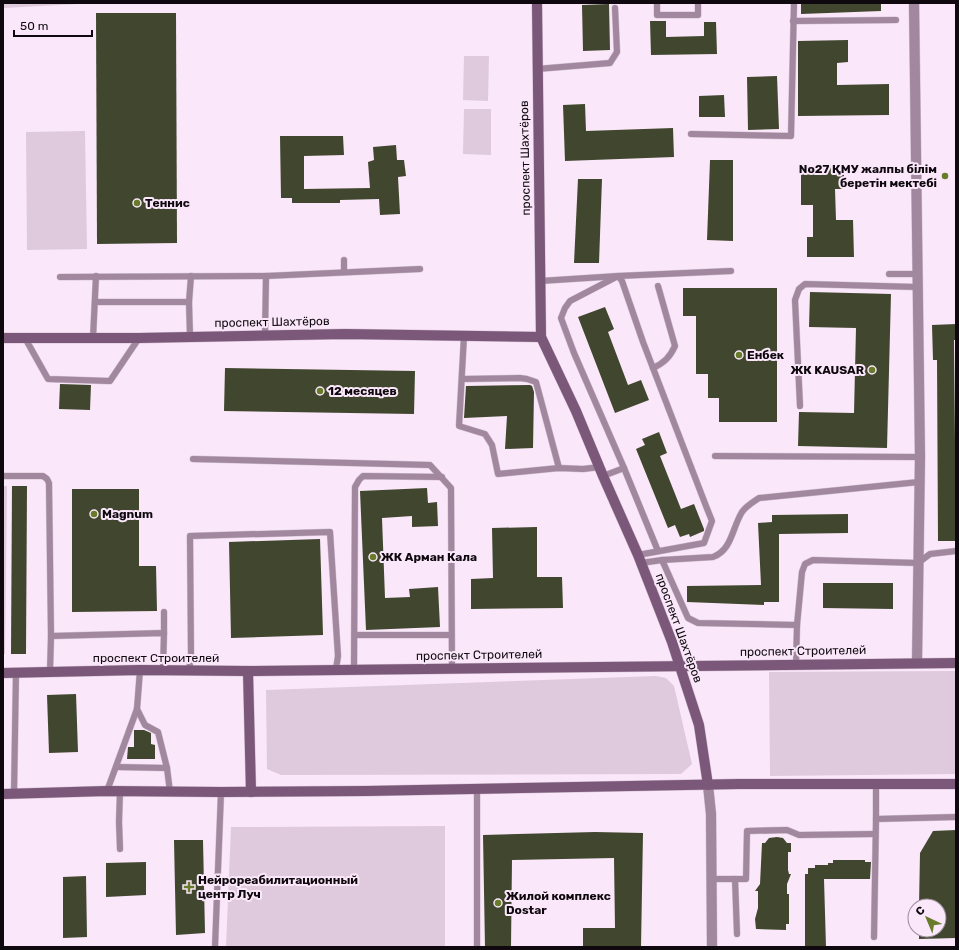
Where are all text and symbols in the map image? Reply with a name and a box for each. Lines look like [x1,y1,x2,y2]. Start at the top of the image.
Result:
scale bar [14,12,92,38]
text: 50 m [20,19,48,33]
street label: проспект Шахтёров [517,100,533,216]
place label: No27 ҚМУ жалпы білім беретін мектебі [799,162,937,190]
marker: No27 ҚМУ жалпы білім беретін мектебі [940,171,950,181]
place label: Теннис [145,196,190,210]
marker: Теннис [132,198,142,208]
street label: проспект Шахтёров [214,314,330,330]
place label: Енбек [747,348,785,362]
marker: Енбек [734,350,744,360]
place label: ЖК KAUSAR [790,363,864,377]
marker: ЖК KAUSAR [867,365,877,375]
place label: 12 месяцев [328,384,397,398]
marker: 12 месяцев [315,386,325,396]
place label: Magnum [102,507,153,521]
marker: Magnum [89,509,99,519]
place label: ЖК Арман Кала [381,550,477,564]
marker: ЖК Арман Кала [368,552,378,562]
street label: проспект Шахтёров [653,571,705,685]
street label: проспект Строителей [740,643,866,659]
street label: проспект Строителей [416,647,542,663]
street label: проспект Строителей [93,651,219,665]
place label: Нейрореабилитационный центр Луч [198,873,358,901]
marker: Нейрореабилитационный центр Луч [183,881,195,893]
place label: Жилой комплекс Dostar [506,889,611,917]
marker: Жилой комплекс Dostar [493,898,503,908]
north arrow [907,898,947,938]
text: С [913,904,928,919]

